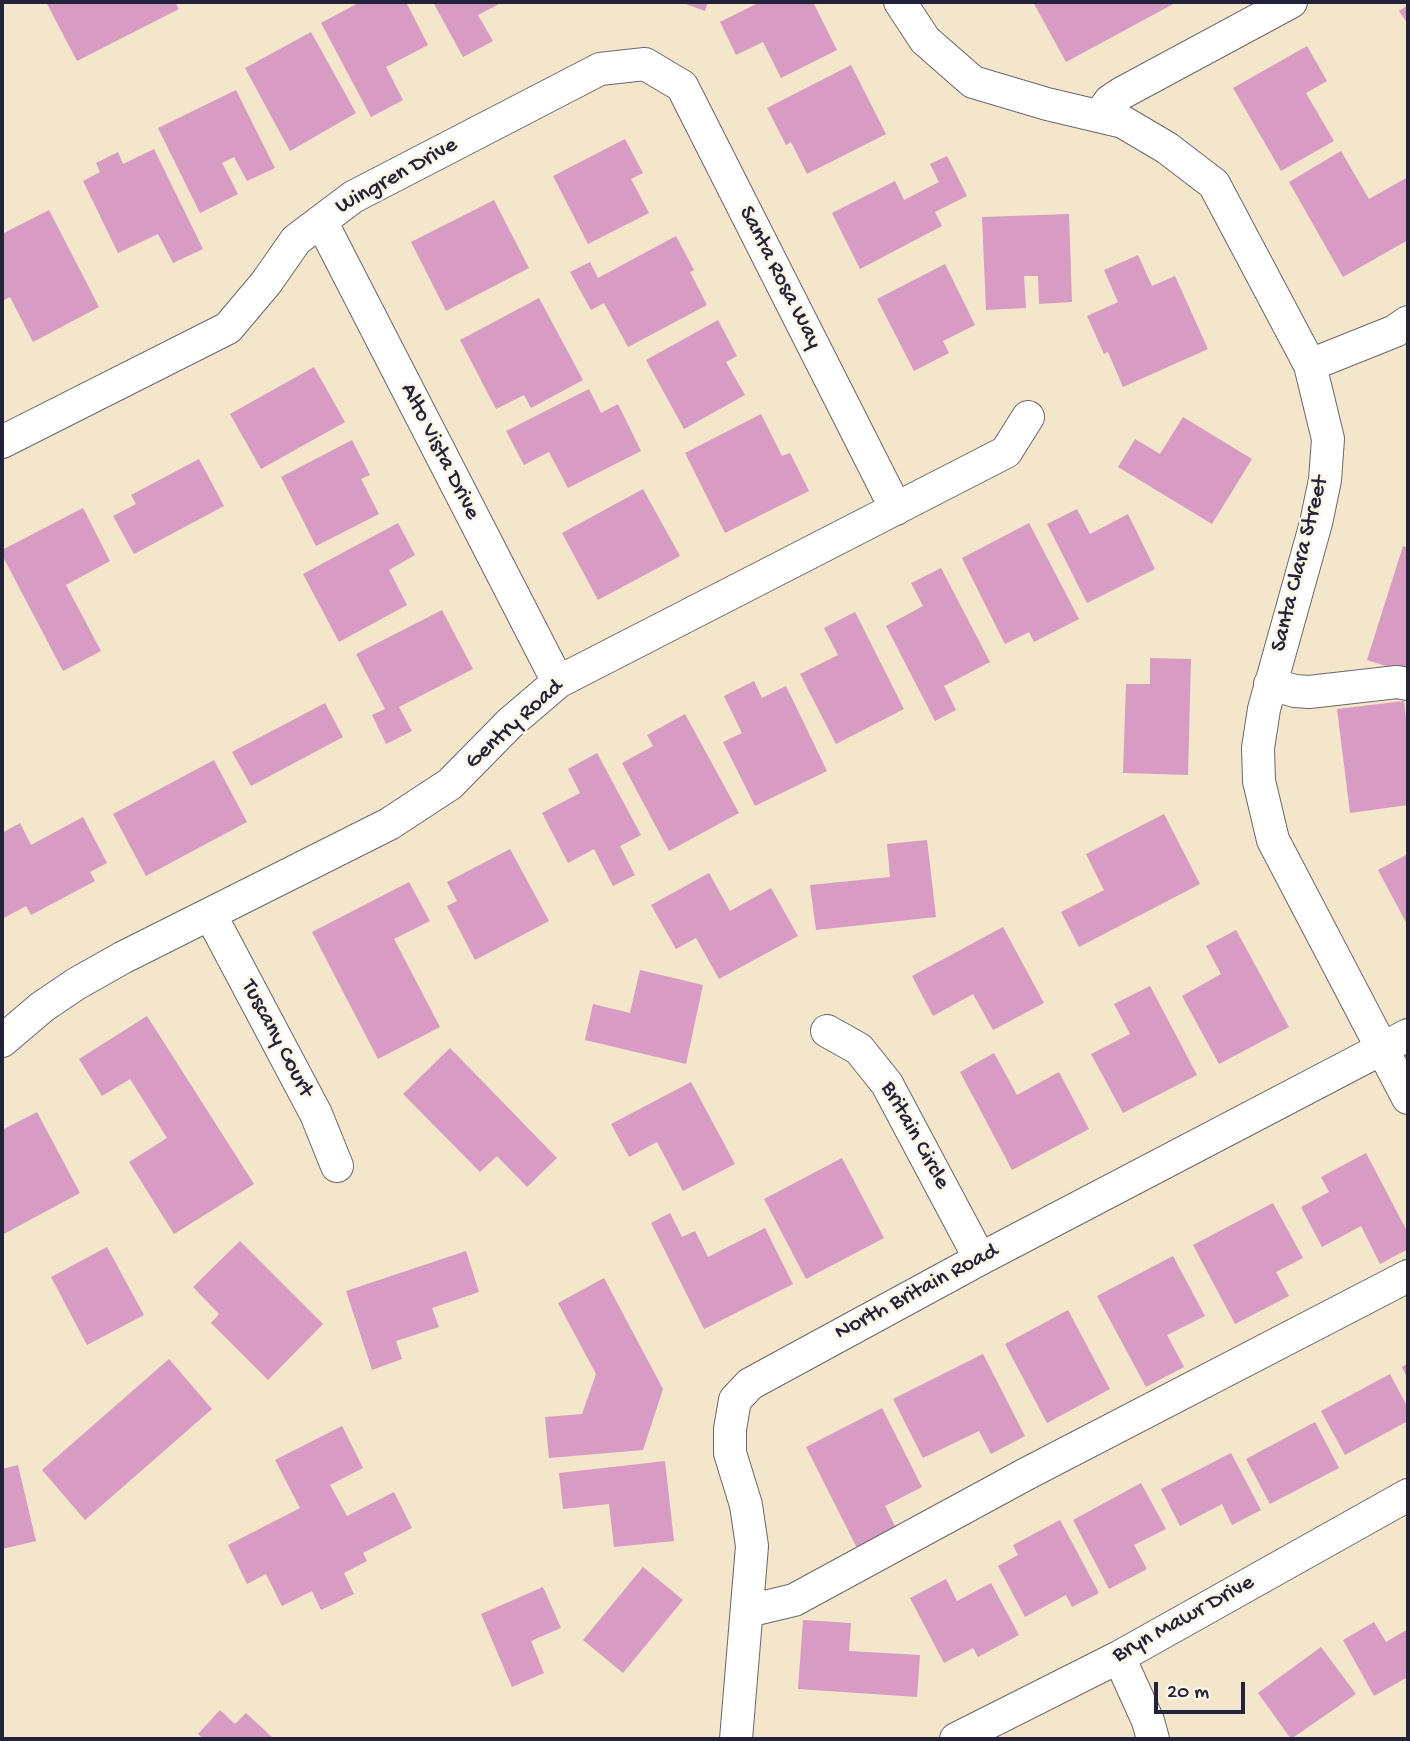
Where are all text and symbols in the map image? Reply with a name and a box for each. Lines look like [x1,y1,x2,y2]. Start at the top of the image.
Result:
street label: Wingren Drive [331,132,463,222]
street label: Santa Rosa Way [731,202,827,354]
street label: Alto Vista Drive [393,379,485,525]
street label: Santa Clara Street [1266,473,1336,655]
street label: Gentry Road [460,674,570,776]
street label: Tuscany Court [234,976,318,1102]
street label: Britain Circle [873,1077,955,1195]
street label: North Britain Road [831,1238,1003,1348]
street label: Bryn Mawr Drive [1108,1570,1260,1670]
scale bar [1158,1668,1249,1712]
text: 20 m [1167,1681,1209,1706]

